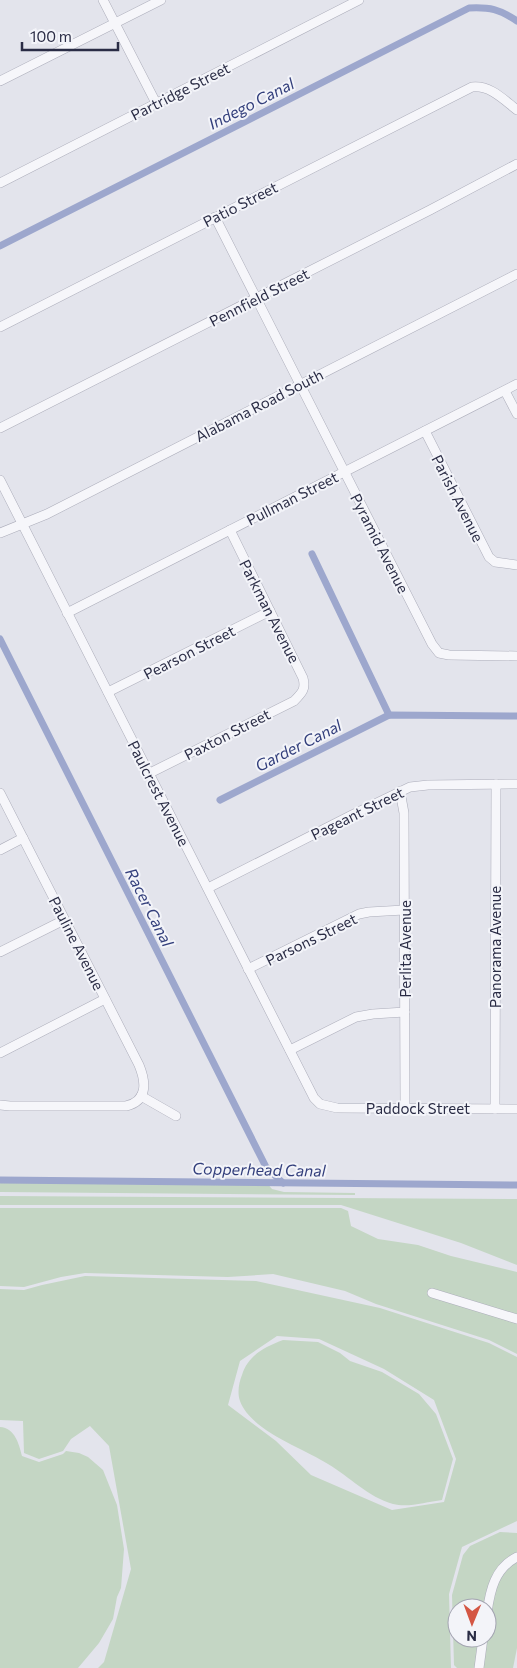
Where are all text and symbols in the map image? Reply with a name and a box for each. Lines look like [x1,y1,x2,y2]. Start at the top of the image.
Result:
scale bar [22,20,119,52]
text: 100 m [30,27,72,45]
street label: Partridge Street [127,58,233,124]
water label: Indego Canal [205,73,298,133]
street label: Patio Street [200,177,280,231]
street label: Pennfield Street [206,264,312,330]
street label: Alabama Road South [192,365,326,445]
street label: Parish Avenue [428,451,488,545]
street label: Pullman Street [243,467,341,529]
street label: Pyramid Avenue [347,490,413,596]
street label: Parkman Avenue [236,556,304,666]
street label: Pearson Street [140,621,238,683]
street label: Paxton Street [181,705,273,763]
water label: Garder Canal [252,715,345,775]
street label: Paulcrest Avenue [125,737,193,849]
street label: Pageant Street [308,783,406,843]
water label: Racer Canal [122,864,178,950]
street label: Panorama Avenue [486,886,504,1008]
street label: Pauline Avenue [46,893,108,993]
street label: Perlita Avenue [396,900,414,998]
street label: Parsons Street [262,909,360,969]
street label: Paddock Street [366,1099,470,1117]
water label: Copperhead Canal [192,1158,327,1180]
north arrow [447,1598,497,1648]
text: N [466,1628,477,1645]

